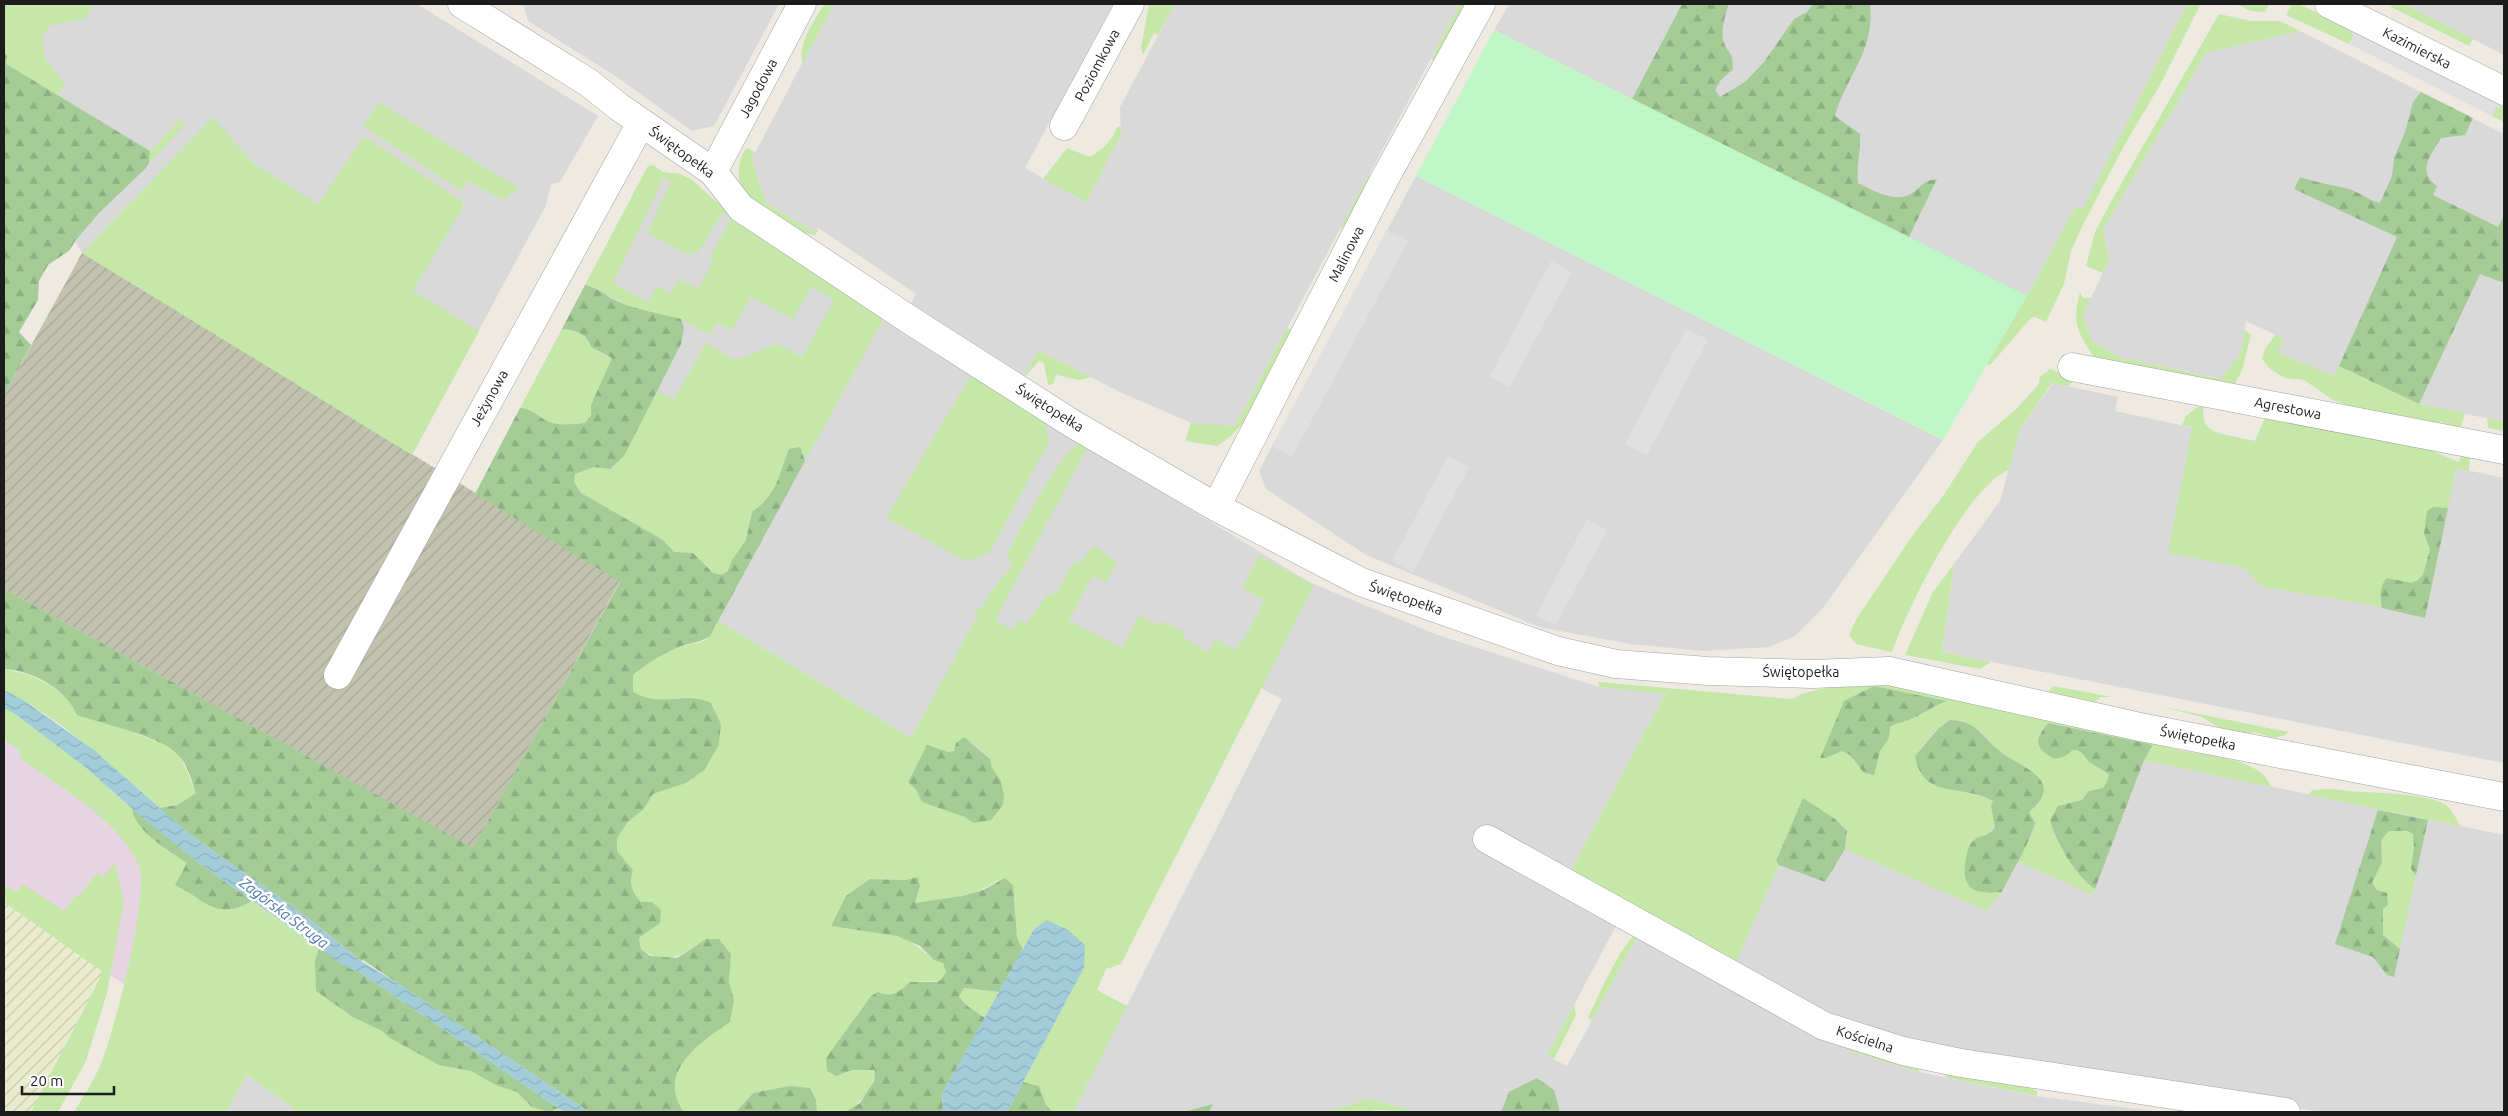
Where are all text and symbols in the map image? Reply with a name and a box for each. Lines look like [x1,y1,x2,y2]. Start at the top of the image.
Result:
street label: Kazimierska [2380,24,2454,72]
street label: Poziomkowa [1071,26,1123,104]
street label: Jagodowa [736,56,780,120]
street label: Świętopełka [646,122,718,181]
street label: Malinowa [1325,223,1367,285]
street label: Jeżynowa [467,367,511,429]
street label: Świętopełka [1013,380,1087,435]
street label: Agrestowa [2253,394,2323,422]
street label: Świętopełka [1367,577,1445,618]
street label: Świętopełka [1763,663,1839,680]
street label: Świętopełka [2159,722,2237,753]
water label: Zagórska Struga [236,873,332,951]
street label: Kościelna [1834,1022,1896,1056]
scale bar [22,1064,115,1096]
text: 20 m [30,1072,63,1089]

